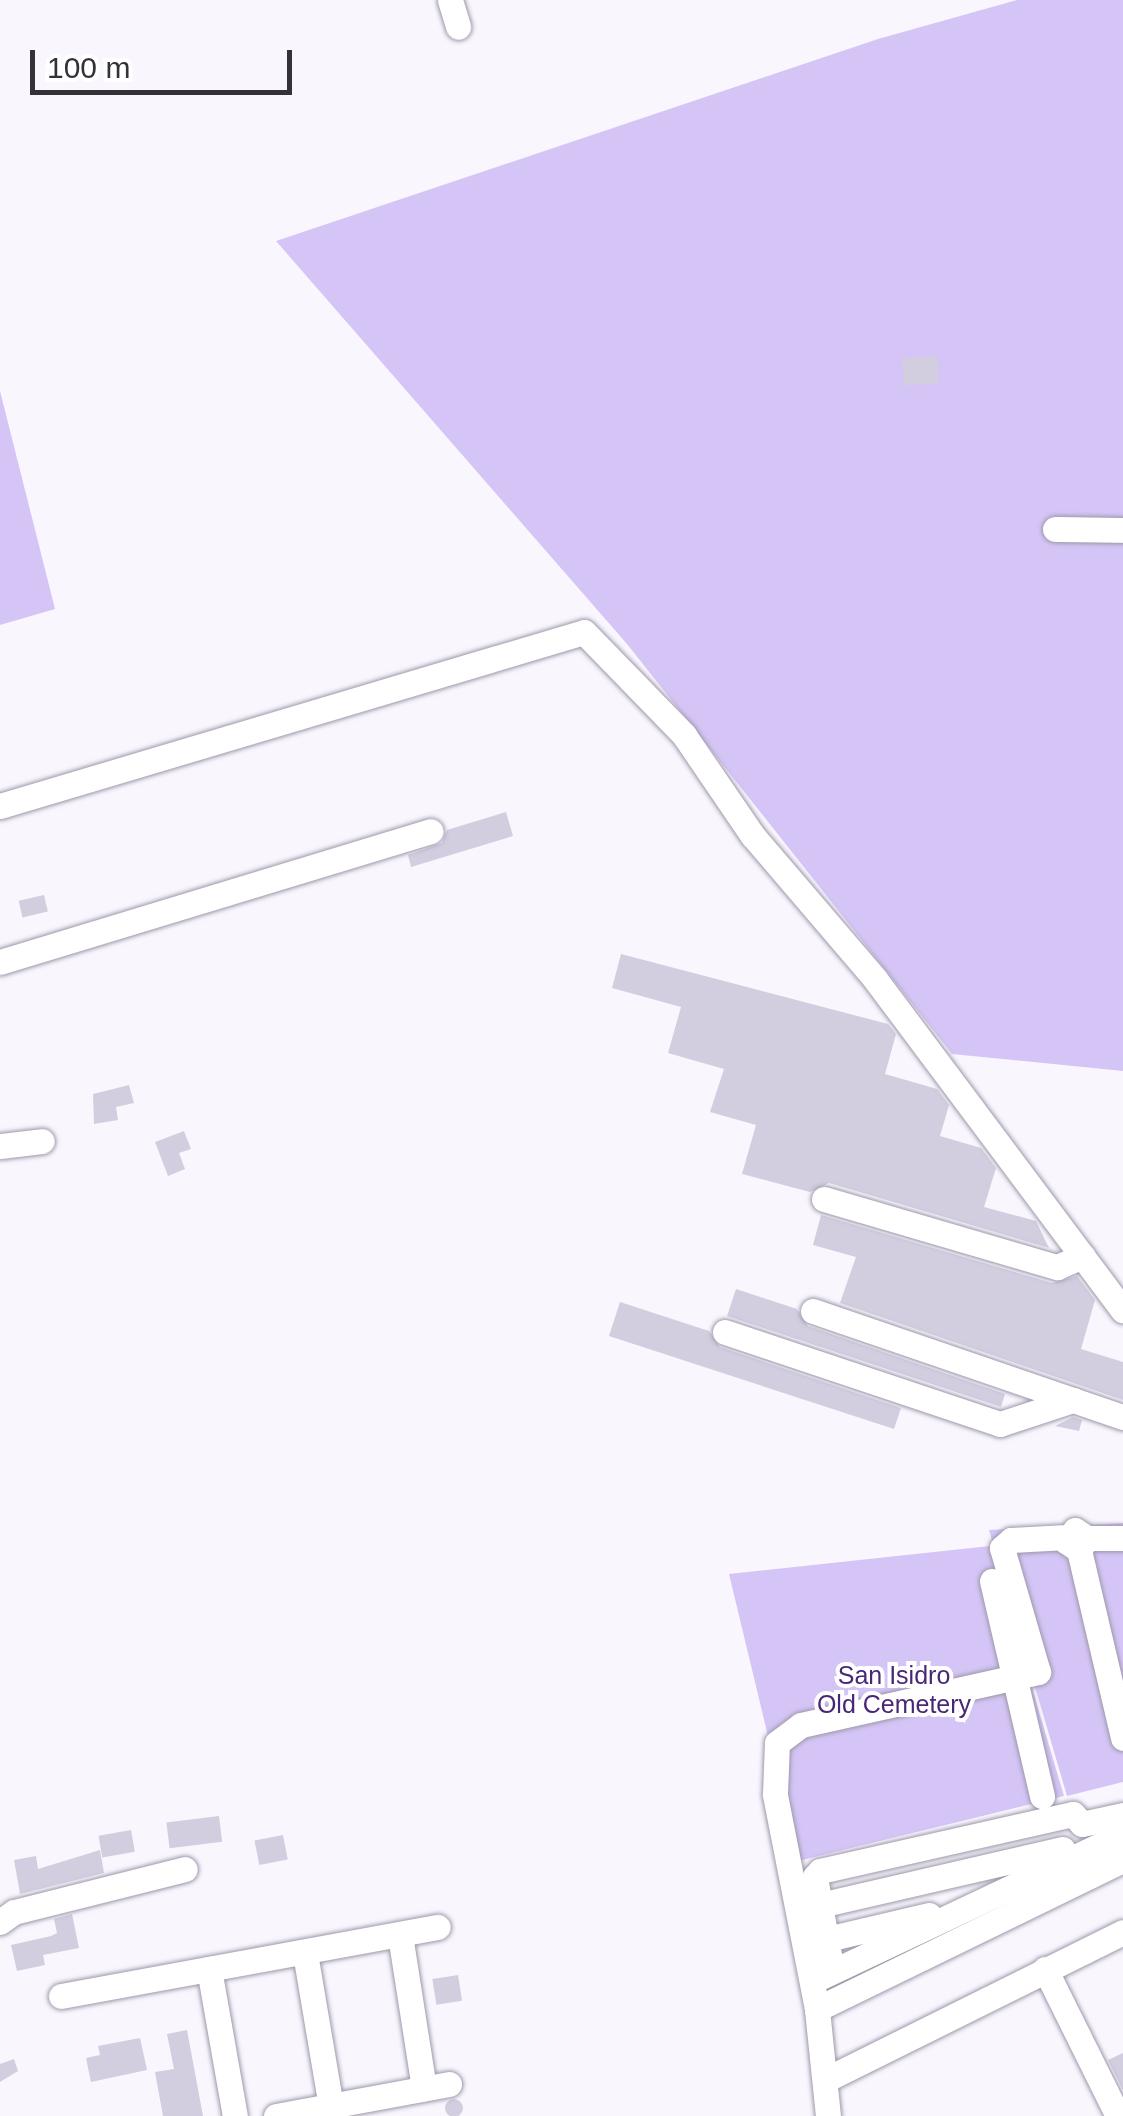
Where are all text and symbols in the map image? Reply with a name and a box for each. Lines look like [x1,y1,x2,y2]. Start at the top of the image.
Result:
scale bar [35,30,298,92]
text: 100 m [47,51,130,84]
park label: San Isidro Old Cemetery [817,1661,971,1720]

